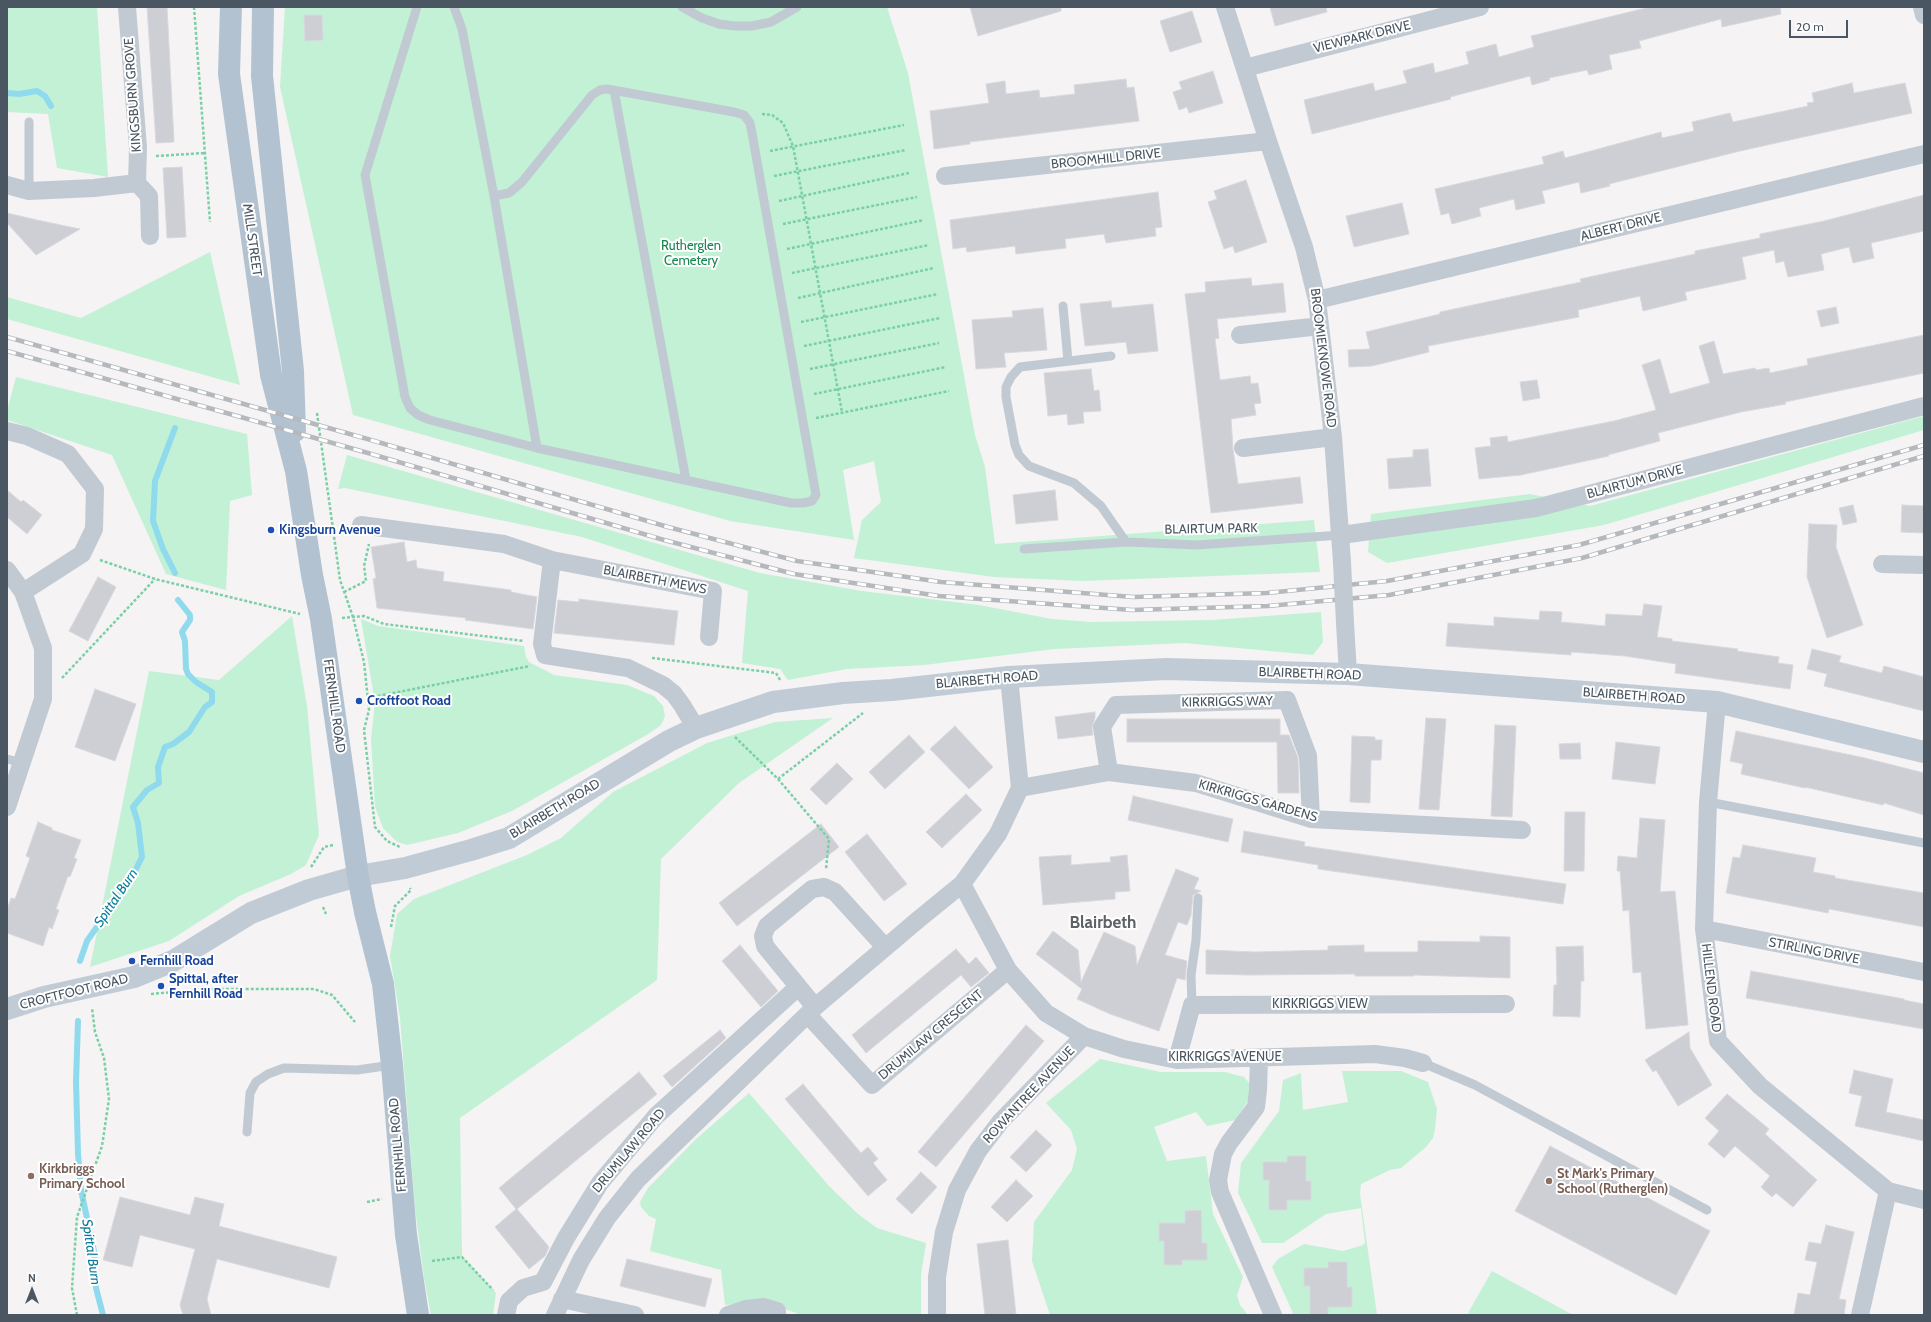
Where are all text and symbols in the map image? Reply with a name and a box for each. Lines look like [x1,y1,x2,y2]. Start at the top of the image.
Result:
scale bar [1791,12,1850,38]
street label: VIEWPARK DRIVE [1312,17,1412,57]
text: 20 m [1796,19,1824,34]
street label: KINGSBURN GROVE [121,37,145,153]
street label: BROOMHILL DRIVE [1050,145,1162,173]
street label: MILL STREET [239,203,265,277]
street label: ALBERT DRIVE [1579,209,1663,245]
park label: Rutherglen Cemetery [661,238,721,269]
street label: BROOMIEKNOWE ROAD [1307,287,1339,429]
street label: BLAIRTUM DRIVE [1585,462,1685,502]
street label: BLAIRTUM PARK [1164,520,1258,538]
place label: Kingsburn Avenue [279,522,381,538]
marker: Kingsburn Avenue [266,525,276,535]
street label: BLAIRBETH MEWS [602,562,708,598]
street label: FERNHILL ROAD [320,658,348,754]
street label: BLAIRBETH ROAD [1258,664,1362,684]
street label: BLAIRBETH ROAD [935,668,1039,692]
street label: BLAIRBETH ROAD [1582,685,1686,707]
place label: Croftfoot Road [367,693,451,709]
street label: KIRKRIGGS WAY [1181,693,1273,711]
marker: Croftfoot Road [354,696,364,706]
street label: BLAIRBETH ROAD [507,776,603,842]
street label: KIRKRIGGS GARDENS [1197,777,1319,825]
water label: Spittal Burn [91,866,141,930]
district label: Blairbeth [1070,913,1136,933]
street label: STIRLING DRIVE [1767,935,1861,967]
street label: HILLEND ROAD [1698,943,1724,1033]
place label: Fernhill Road [140,953,214,969]
marker: Fernhill Road [127,956,137,966]
street label: CROFTFOOT ROAD [18,971,130,1013]
place label: Spittal, after Fernhill Road [169,971,243,1002]
marker: Spittal, after Fernhill Road [156,981,166,991]
street label: DRUMILAW CRESCENT [876,987,986,1083]
street label: KIRKRIGGS VIEW [1272,996,1368,1012]
street label: ROWANTREE AVENUE [980,1043,1078,1147]
street label: KIRKRIGGS AVENUE [1168,1049,1282,1065]
street label: FERNHILL ROAD [386,1097,410,1193]
street label: DRUMILAW ROAD [589,1106,669,1196]
place label: Kirkbriggs Primary School [39,1161,125,1192]
place label: St Mark's Primary School (Rutherglen) [1557,1166,1668,1197]
marker: Kirkbriggs Primary School [26,1171,36,1181]
marker: St Mark's Primary School (Rutherglen) [1544,1176,1554,1186]
water label: Spittal Burn [78,1218,104,1286]
north arrow [12,1270,52,1310]
text: N [28,1271,36,1285]

